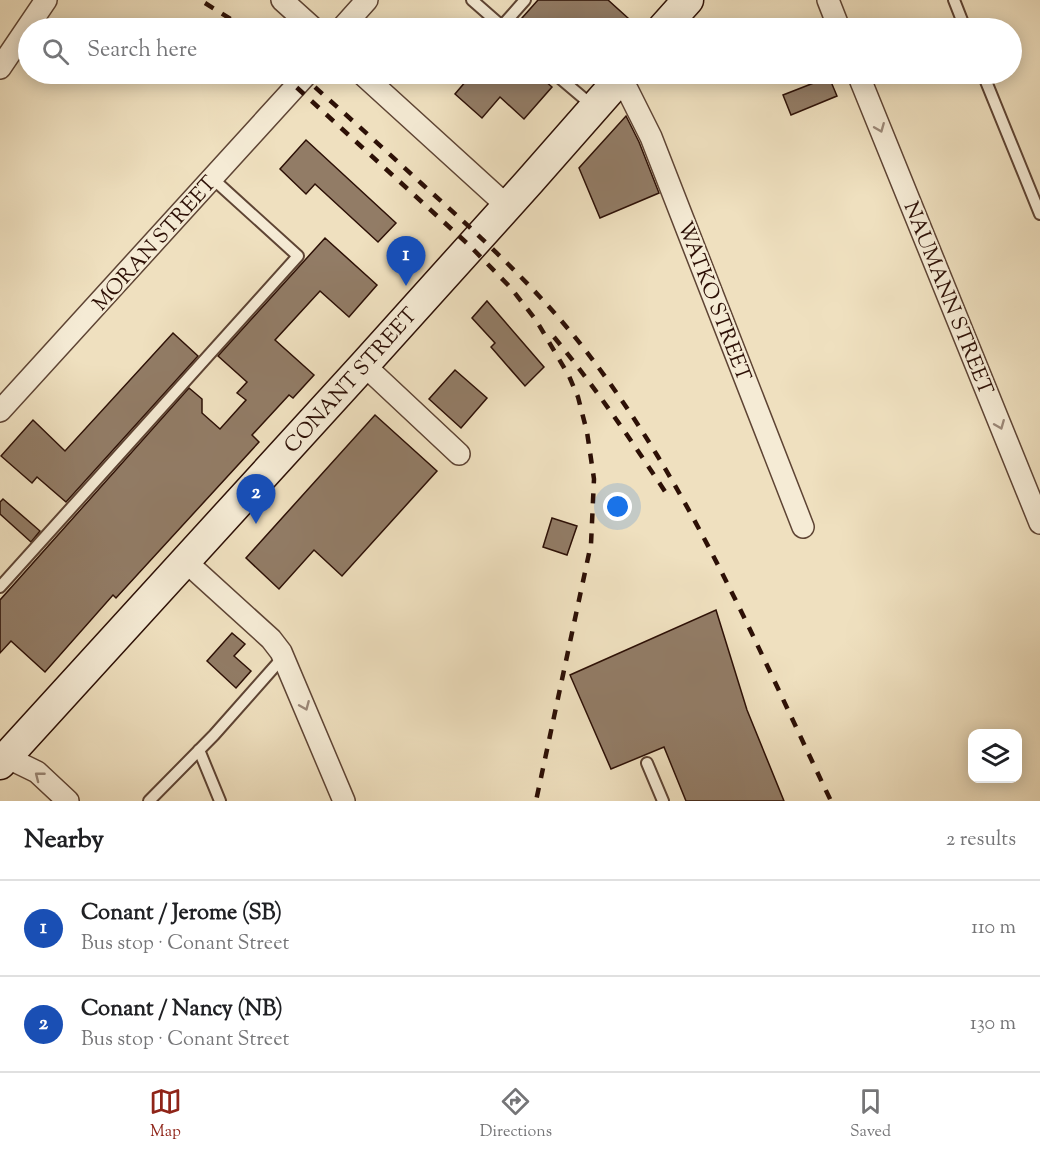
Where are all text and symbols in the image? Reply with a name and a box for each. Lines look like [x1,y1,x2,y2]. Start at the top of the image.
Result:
search box [18,18,1022,84]
icon: search [39,35,72,68]
text: Search here [87,35,197,67]
one-way arrow [873,121,885,132]
street label: MORAN STREET [87,170,225,319]
street label: NAUMANN STREET [895,198,1000,400]
street label: WATKO STREET [669,217,758,386]
pin: 1 [386,236,426,286]
street label: CONANT STREET [278,302,425,461]
one-way arrow [993,419,1005,430]
pin: 2 [236,474,276,524]
your location [603,492,632,521]
one-way arrow [298,699,310,710]
map controls [968,729,1022,783]
button: layers [968,729,1022,783]
one-way arrow [35,772,46,783]
text: Nearby [24,822,104,859]
text: 2 results [946,826,1016,855]
text: Conant / Jerome (SB) [81,898,282,930]
text: 1 [40,914,47,943]
text: 110 m [971,914,1016,943]
text: Bus stop · Conant Street [81,930,289,959]
text: Conant / Nancy (NB) [81,994,283,1026]
text: 2 [39,1010,48,1039]
text: 130 m [970,1010,1016,1039]
text: Bus stop · Conant Street [81,1026,289,1055]
tab: Map [149,1085,182,1144]
tab: Directions [480,1085,552,1144]
tab: Saved [850,1085,891,1144]

